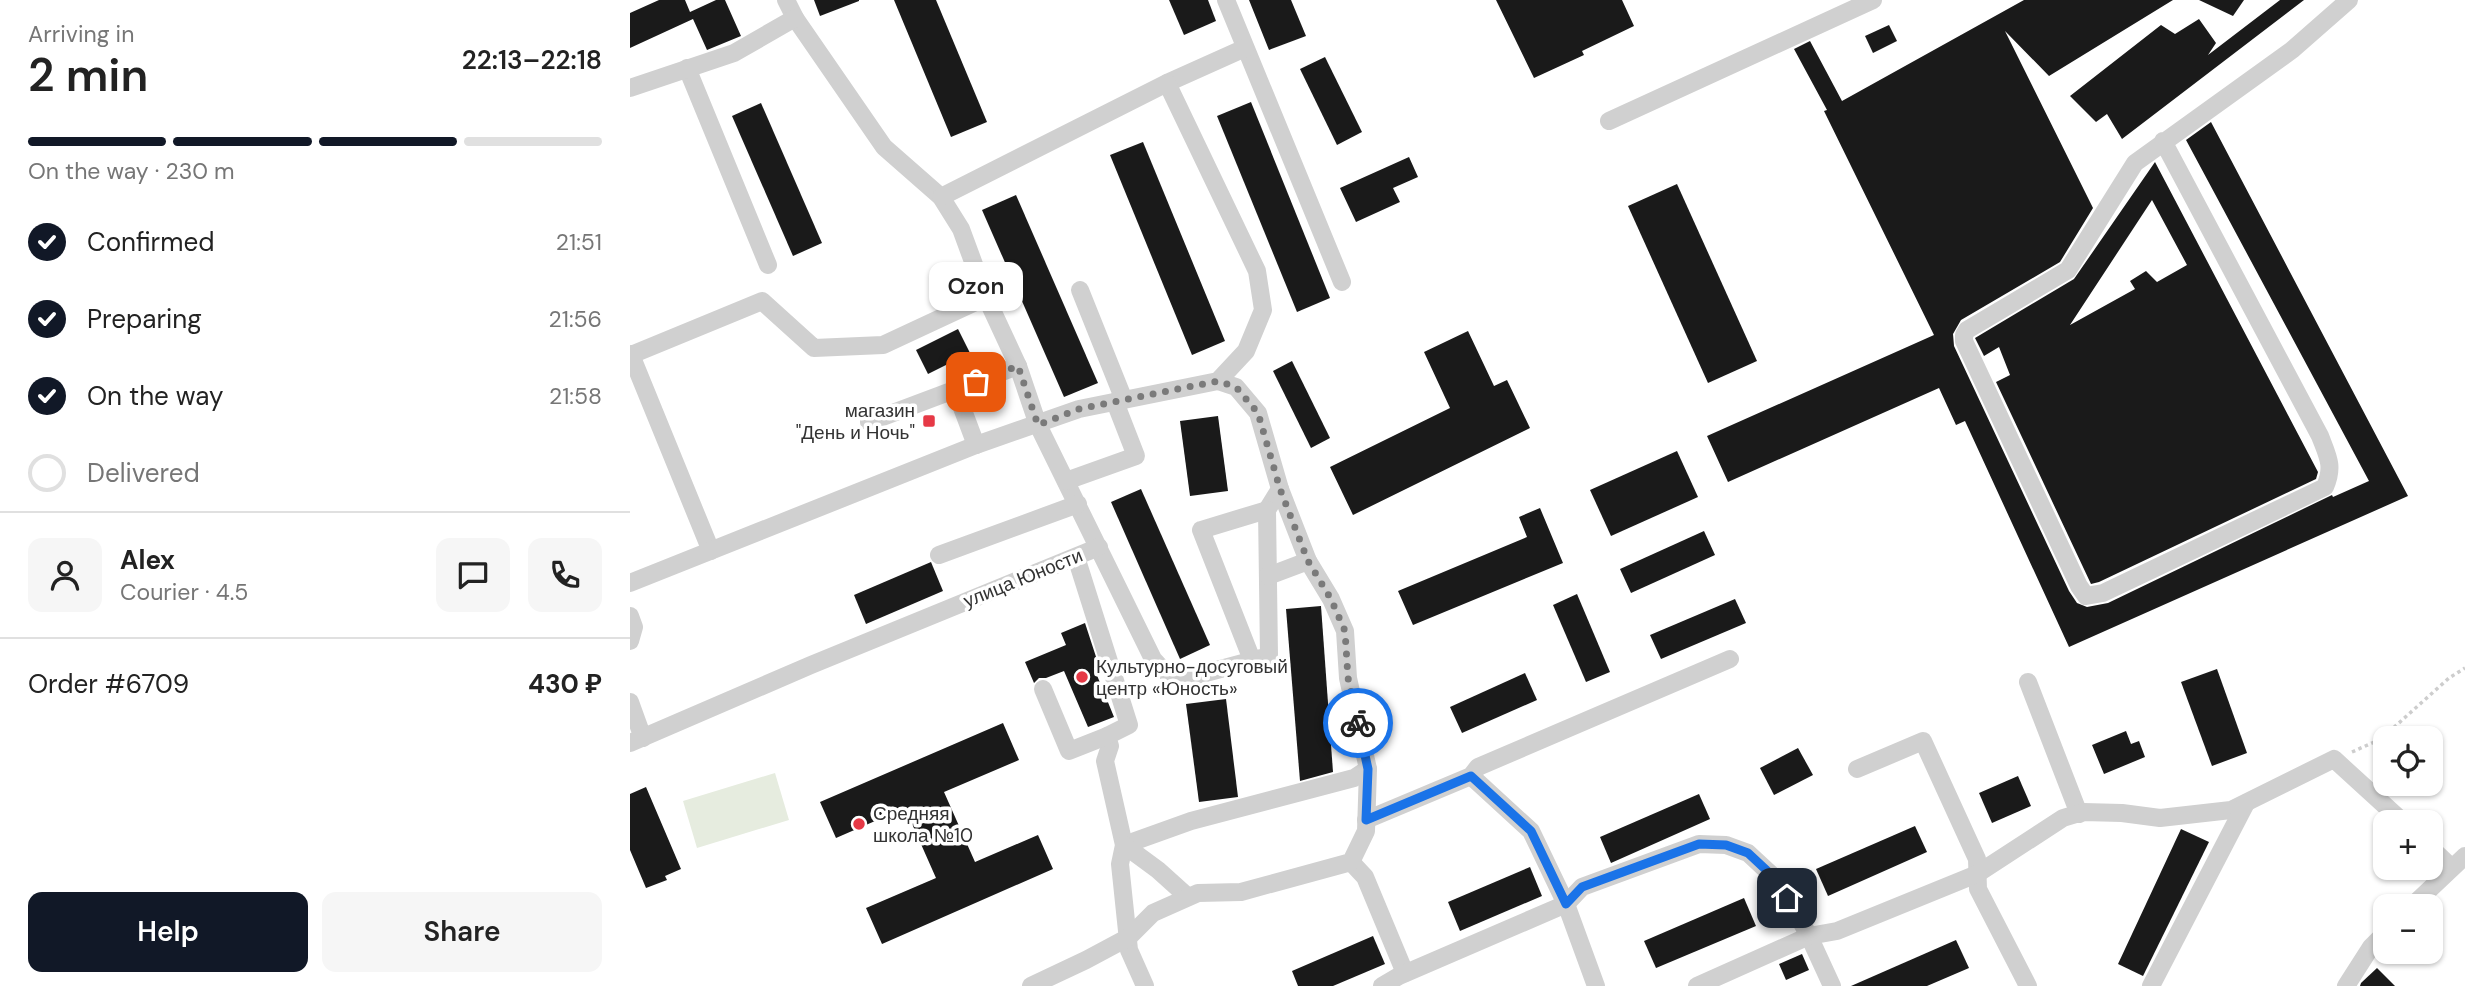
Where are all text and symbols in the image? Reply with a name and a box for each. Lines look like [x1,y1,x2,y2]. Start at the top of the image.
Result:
text: Arriving in [28,19,134,49]
text: 22:13–22:18 [462,43,602,77]
text: 2 min [28,45,148,105]
text: On the way · 230 m [28,156,235,186]
icon: check [28,223,66,261]
text: Confirmed [87,225,214,259]
text: 21:51 [556,227,602,257]
callout: Ozon [929,263,1023,312]
text: Ozon [948,271,1004,301]
icon: check [28,300,66,338]
text: Preparing [87,302,202,336]
text: 21:56 [548,304,602,334]
pin [946,352,1006,412]
icon: bag [957,363,995,401]
icon: check [28,377,66,415]
text: On the way [87,379,223,413]
text: 21:58 [549,381,602,411]
place label: магазин "День и Ночь" [796,398,915,445]
marker: магазин "День и Ночь" [921,413,937,429]
text: Delivered [87,456,200,490]
button: person [28,538,102,612]
button: chat [436,538,510,612]
button: phone [528,538,602,612]
text: Alex [120,543,175,577]
street label: улица Юности [960,543,1086,613]
text: Courier · 4.5 [120,577,248,607]
place label: Культурно-досуговый центр «Юность» [1096,654,1288,701]
text: Order #6709 [28,667,189,701]
text: 430 ₽ [528,667,602,701]
marker: Культурно-досуговый центр «Юность» [1074,669,1090,685]
courier [1323,688,1393,758]
icon: bike [1339,704,1377,742]
map controls [2373,726,2443,964]
button: locate [2373,726,2443,796]
place label: Средняя школа №10 [873,801,973,848]
button: + [2373,810,2443,880]
marker: Средняя школа №10 [851,816,867,832]
pin [1757,868,1817,928]
icon: home [1768,879,1806,917]
button: Help [28,892,308,972]
button: Share [322,892,602,972]
button: − [2373,894,2443,964]

